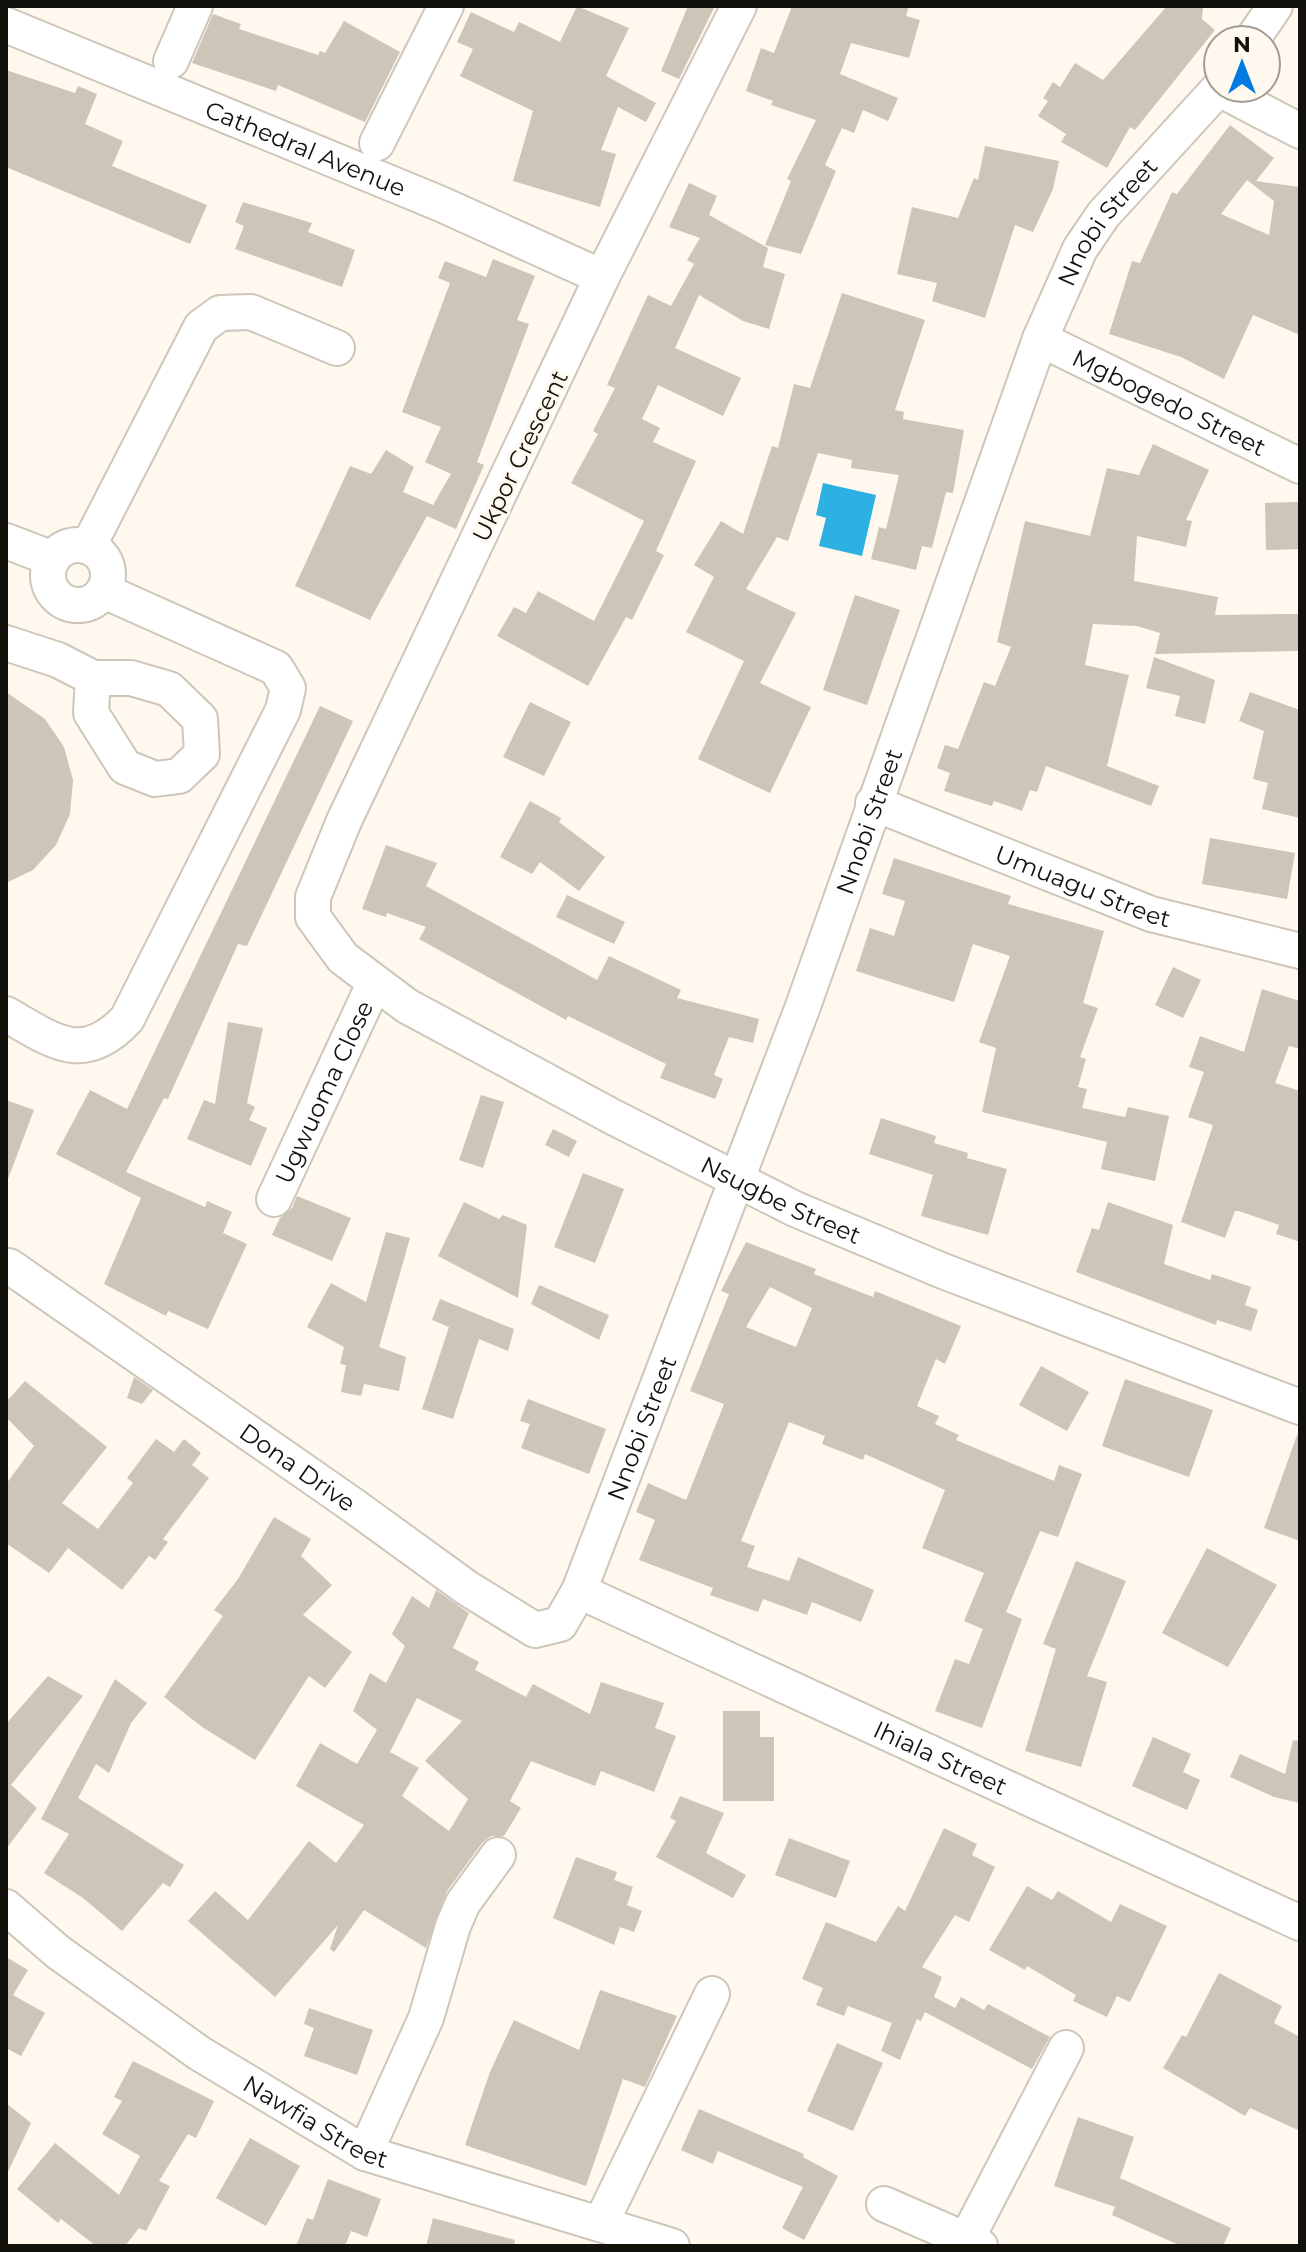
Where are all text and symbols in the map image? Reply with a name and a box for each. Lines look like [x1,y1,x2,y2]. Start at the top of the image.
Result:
north arrow [1202,24,1282,104]
text: N [1233,31,1251,58]
street label: Cathedral Avenue [201,94,410,202]
street label: Nnobi Street [1051,151,1163,290]
street label: Mgbogedo Street [1068,343,1271,462]
street label: Ukpor Crescent [466,366,574,546]
street label: Nnobi Street [829,744,908,898]
street label: Umuagu Street [991,839,1174,933]
street label: Ugwuoma Close [269,996,379,1188]
street label: Nsugbe Street [696,1149,866,1250]
street label: Nnobi Street [601,1352,682,1505]
street label: Dona Drive [234,1417,361,1517]
street label: Ihiala Street [869,1714,1012,1801]
street label: Nawfia Street [238,2069,392,2174]

